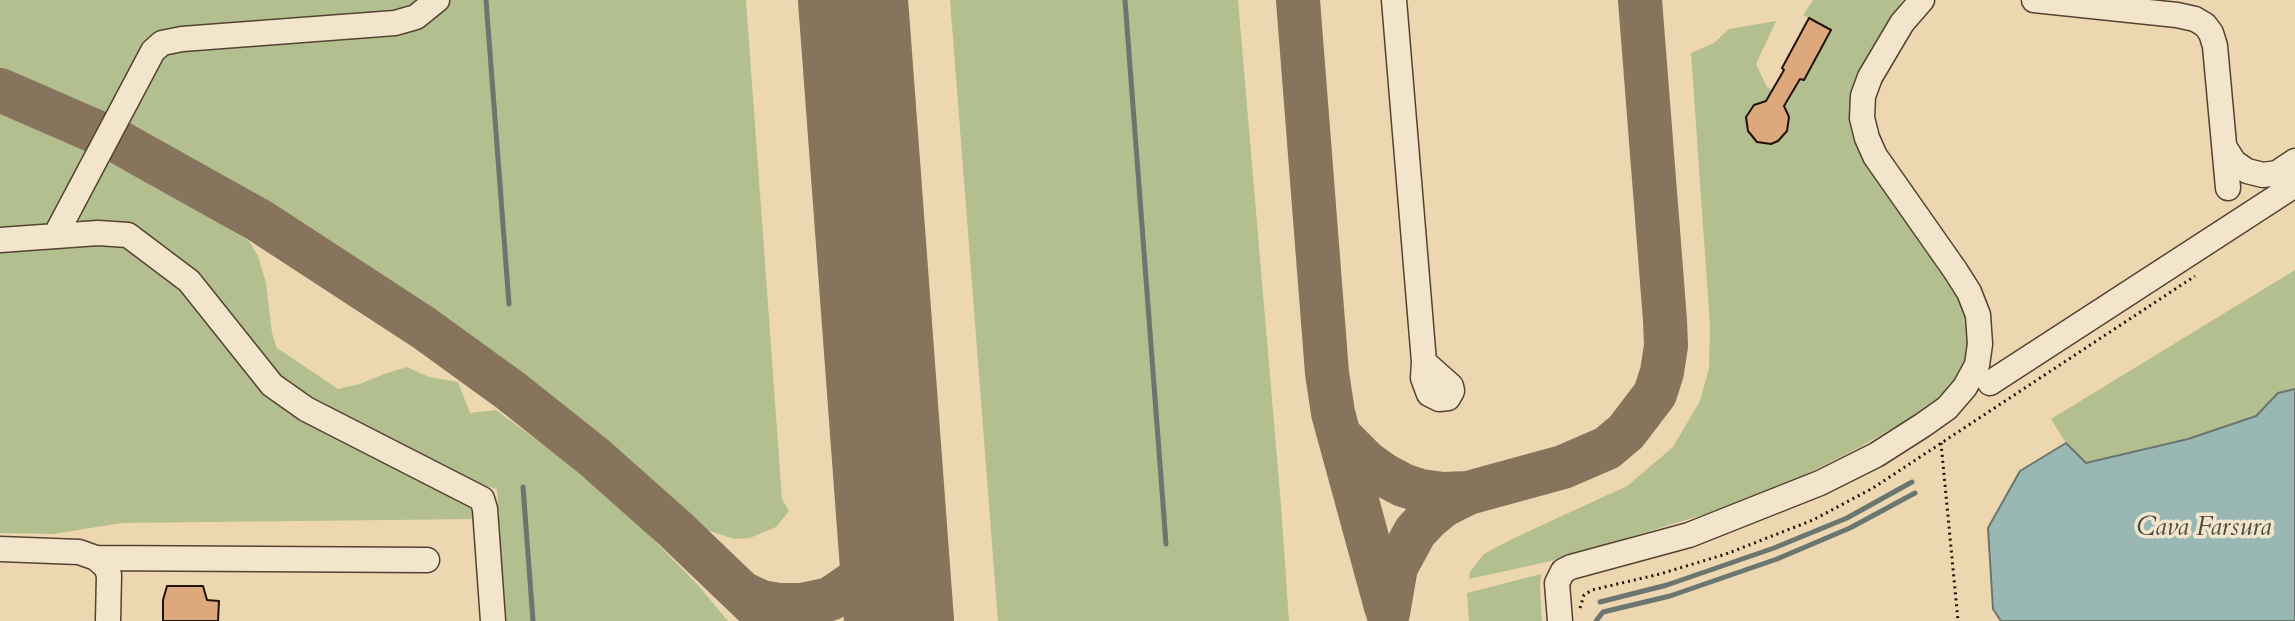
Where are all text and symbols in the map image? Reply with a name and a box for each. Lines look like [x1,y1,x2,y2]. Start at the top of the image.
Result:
water label: Cava Farsura [2136,513,2272,545]

